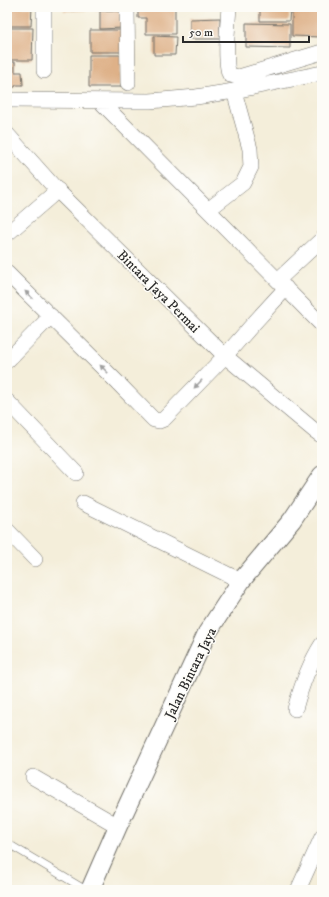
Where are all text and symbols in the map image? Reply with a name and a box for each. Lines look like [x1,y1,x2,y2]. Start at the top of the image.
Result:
scale bar [183,18,309,44]
text: 50 m [189,25,213,40]
street label: Bintara Jaya Permai [113,246,204,337]
one-way arrow [24,290,34,300]
one-way arrow [100,364,109,374]
one-way arrow [193,379,203,389]
street label: Jalan Bintara Jaya [160,625,221,724]

